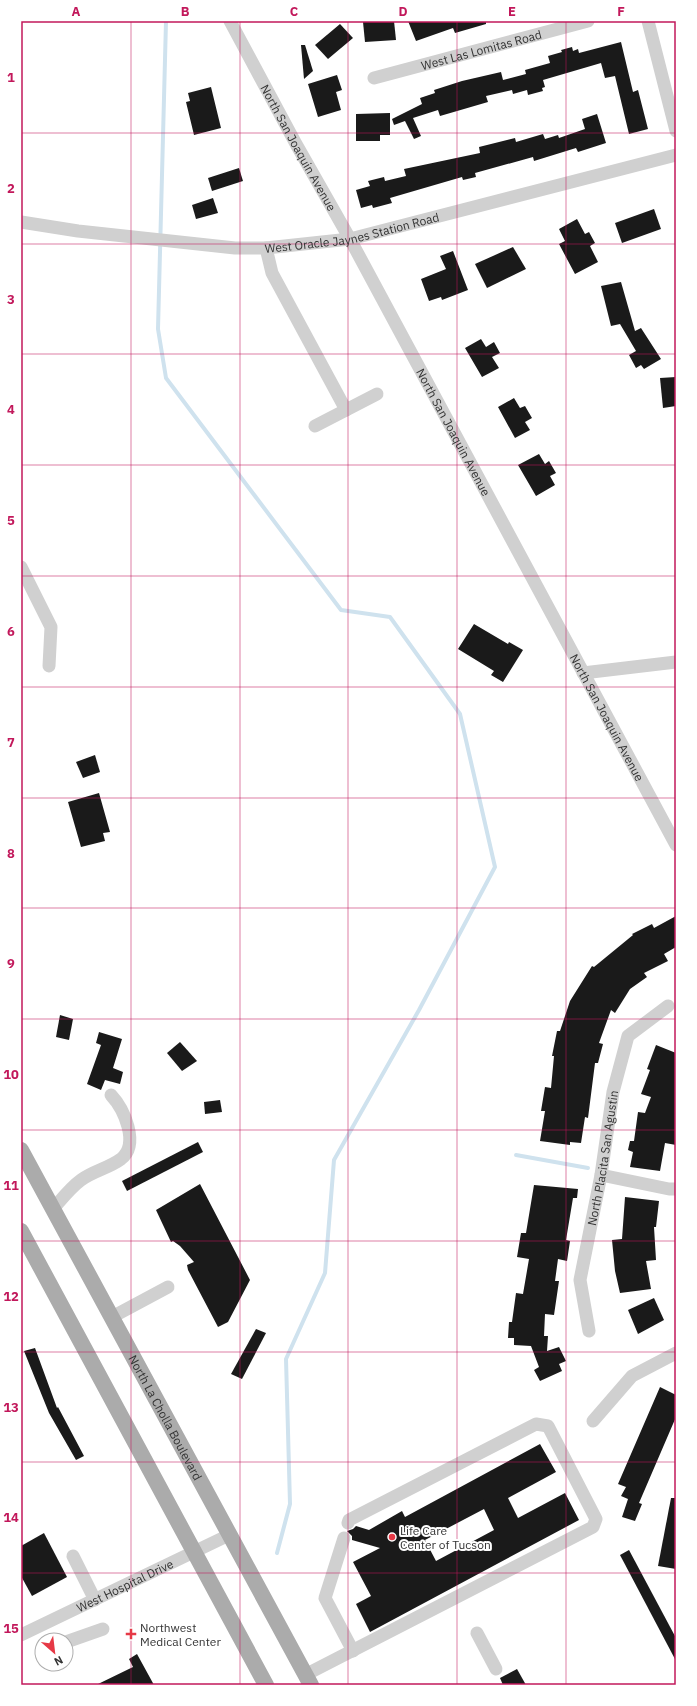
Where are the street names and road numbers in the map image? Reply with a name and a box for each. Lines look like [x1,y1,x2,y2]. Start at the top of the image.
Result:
street label: West Las Lomitas Road [419,26,543,73]
street label: North San Joaquin Avenue [258,82,340,214]
street label: West Oracle Jaynes Station Road [264,209,441,256]
street label: North San Joaquin Avenue [413,366,494,499]
street label: North San Joaquin Avenue [567,651,648,784]
street label: North Placita San Agustin [584,1089,621,1227]
street label: North La Cholla Boulevard [126,1352,206,1483]
street label: West Hospital Drive [74,1555,176,1615]

